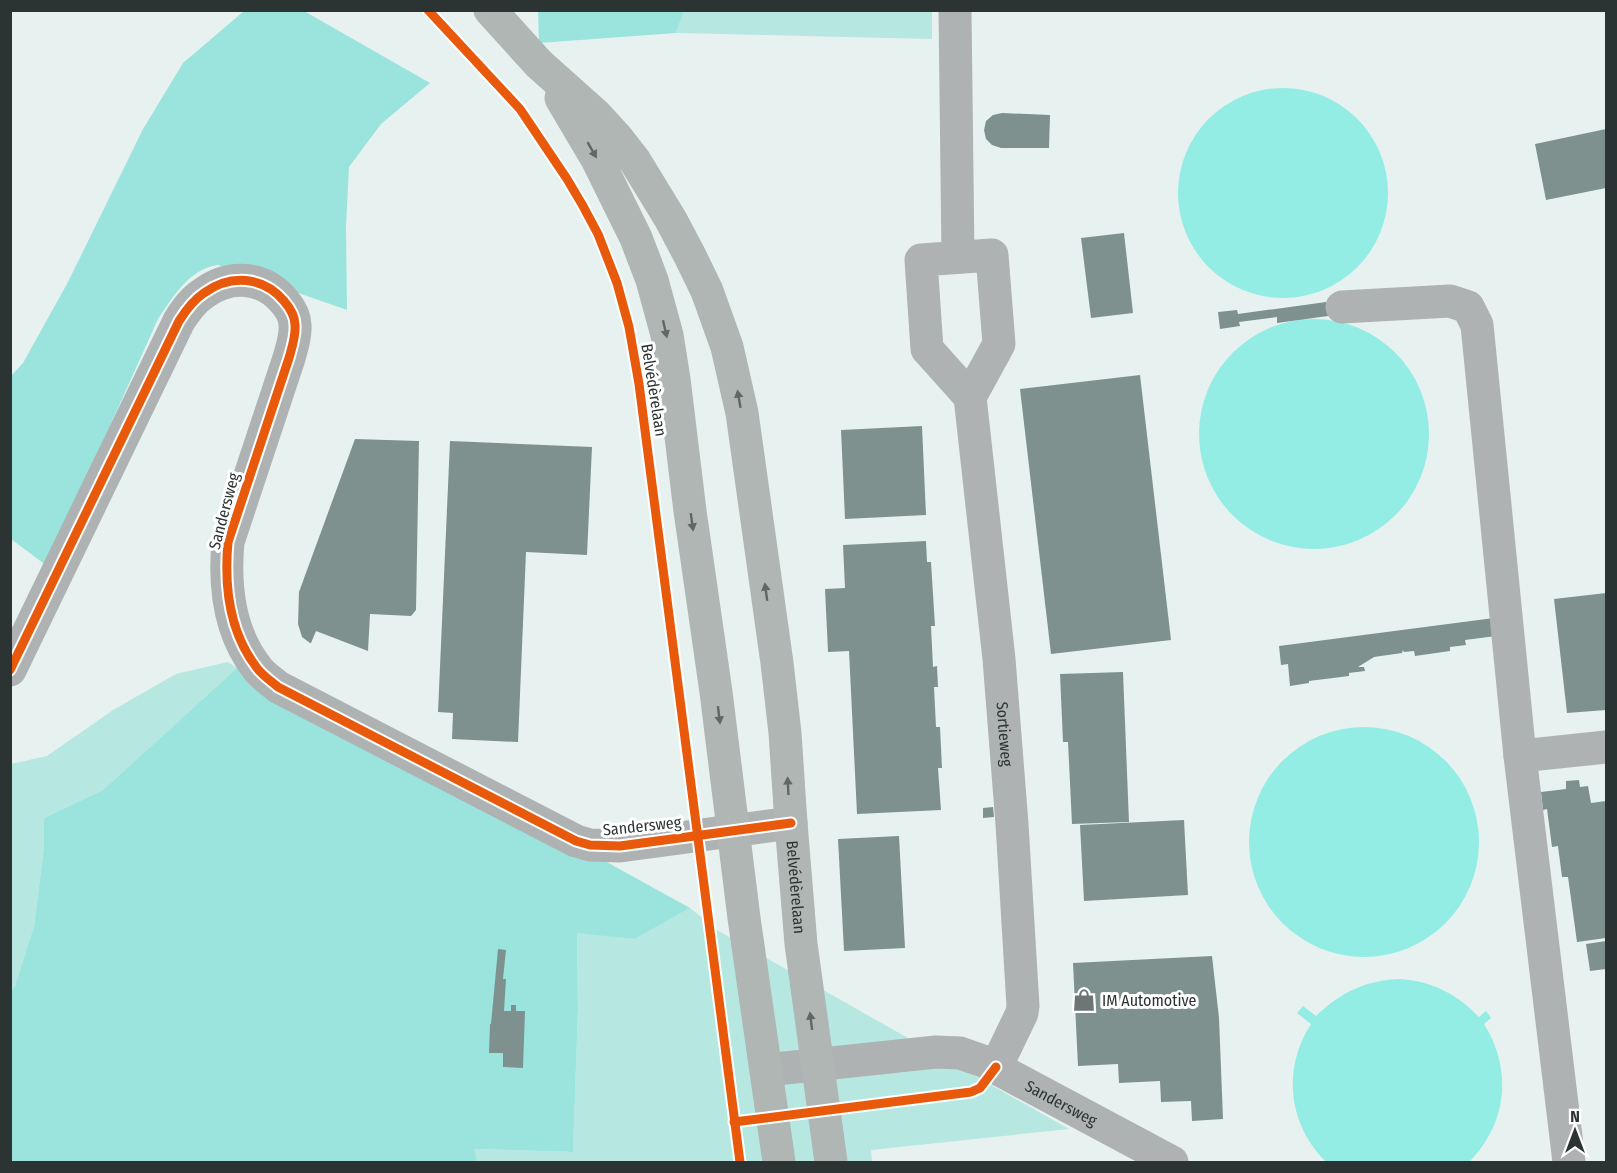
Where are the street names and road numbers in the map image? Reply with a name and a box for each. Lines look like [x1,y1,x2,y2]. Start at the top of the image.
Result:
street label: Belvédèrelaan [637,342,671,438]
street label: Sandersweg [205,470,243,551]
street label: Sortieweg [993,701,1017,768]
street label: Sandersweg [602,812,683,840]
street label: Belvédèrelaan [783,840,810,934]
street label: Sandersweg [1022,1076,1101,1130]

